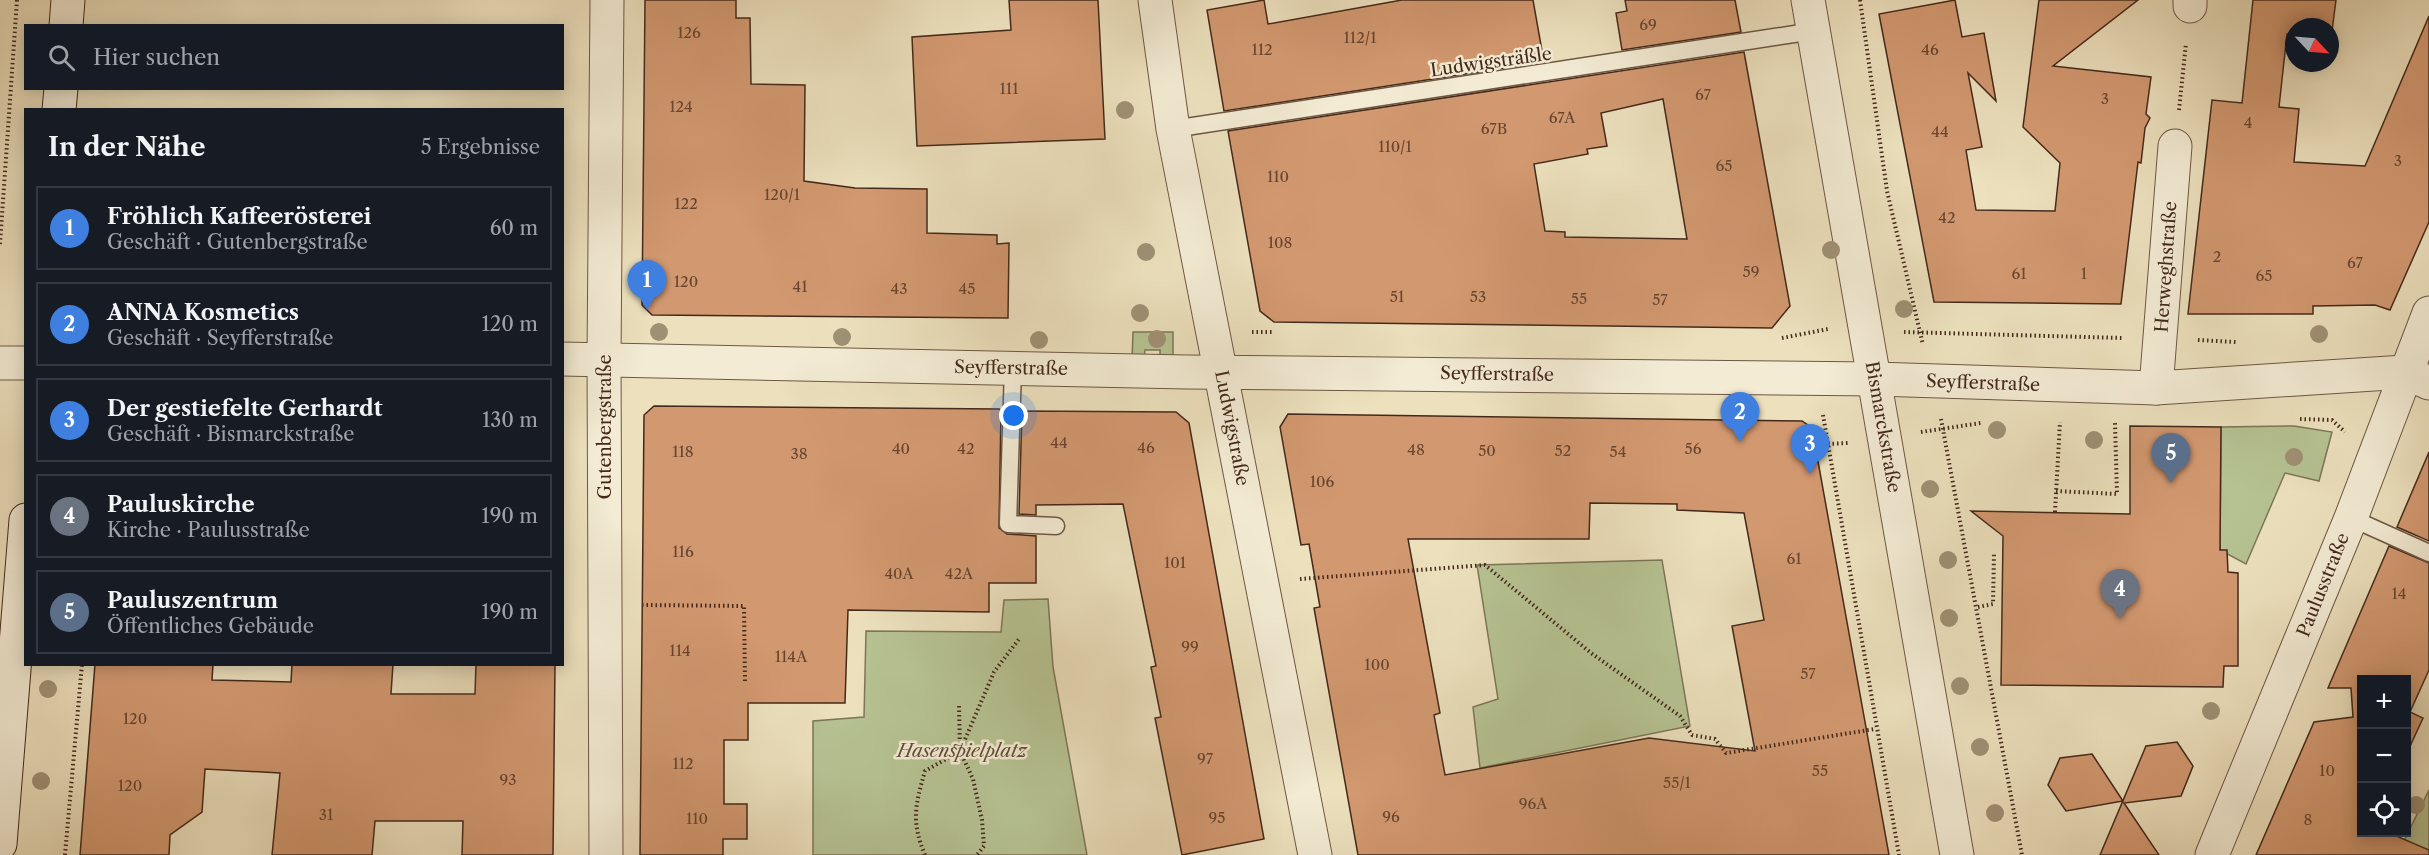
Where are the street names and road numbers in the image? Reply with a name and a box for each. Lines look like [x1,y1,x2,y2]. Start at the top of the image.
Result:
street label: Ludwigsträßle [1429,43,1553,81]
street label: Herweghstraße [2150,201,2182,333]
street label: Gutenbergstraße [594,355,616,499]
street label: Seyfferstraße [954,356,1068,380]
street label: Bismarckstraße [1861,360,1905,494]
street label: Seyfferstraße [1440,362,1554,386]
street label: Ludwigstraße [1210,368,1254,488]
street label: Seyfferstraße [1926,370,2040,396]
street label: Paulusstraße [2292,530,2354,640]

